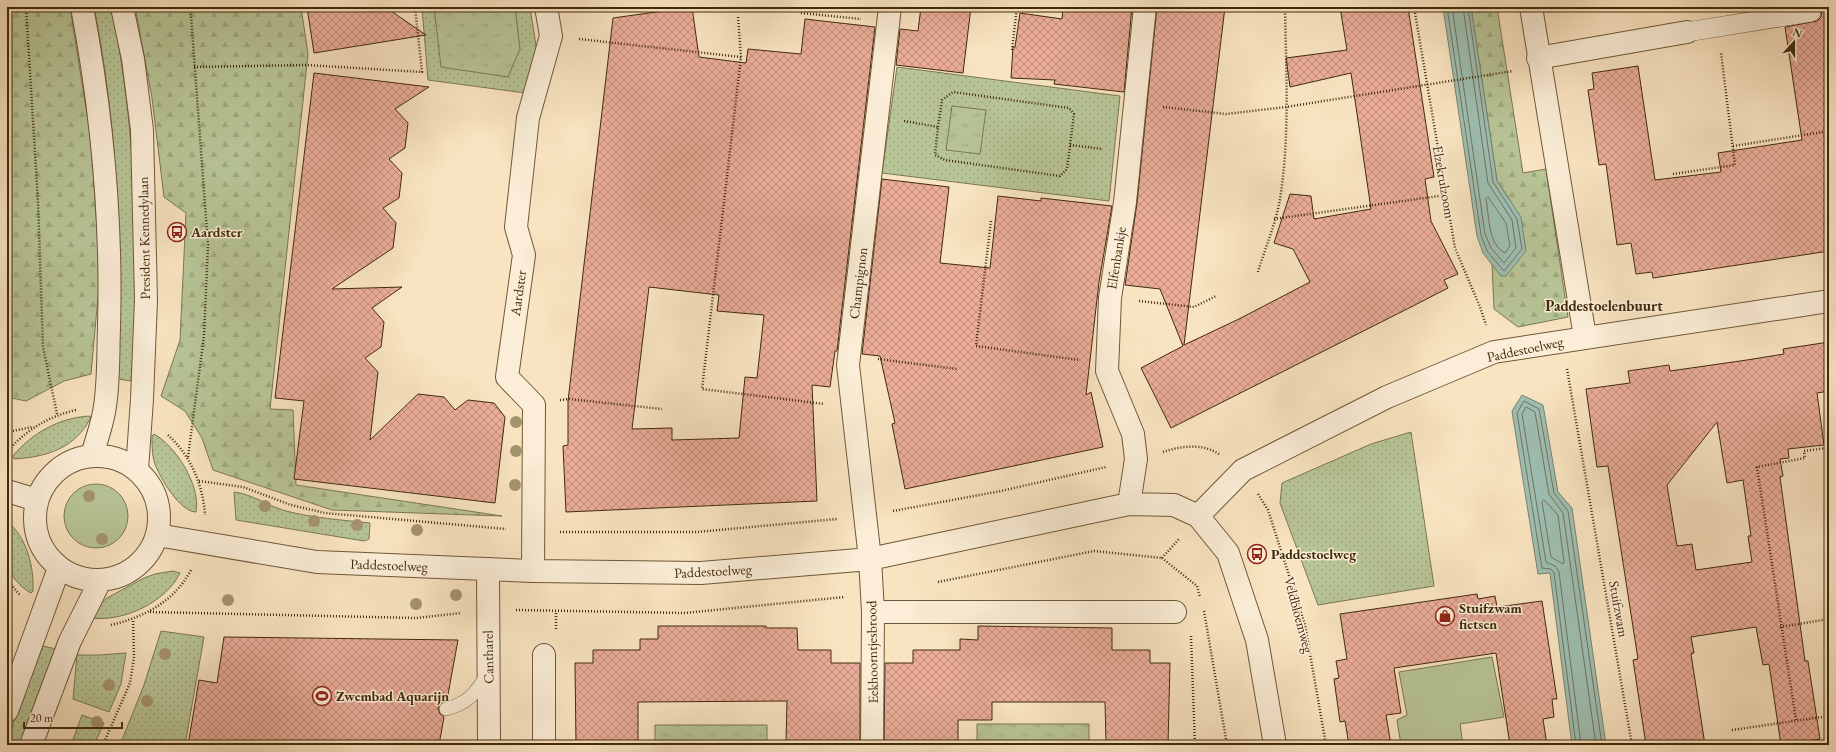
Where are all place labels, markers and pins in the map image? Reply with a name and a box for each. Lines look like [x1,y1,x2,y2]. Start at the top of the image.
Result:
bus stop icon: Aardster [166,221,188,243]
place label: Aardster [190,223,243,241]
bus stop icon: Paddestoelweg [1246,543,1268,565]
place label: Paddestoelweg [1271,545,1357,563]
place label: Stuifzwam fietsen [1459,599,1523,633]
shop icon: Stuifzwam fietsen [1434,605,1456,627]
sports icon: Zwembad Aquarijn [311,685,333,707]
place label: Zwembad Aquarijn [336,687,449,705]

